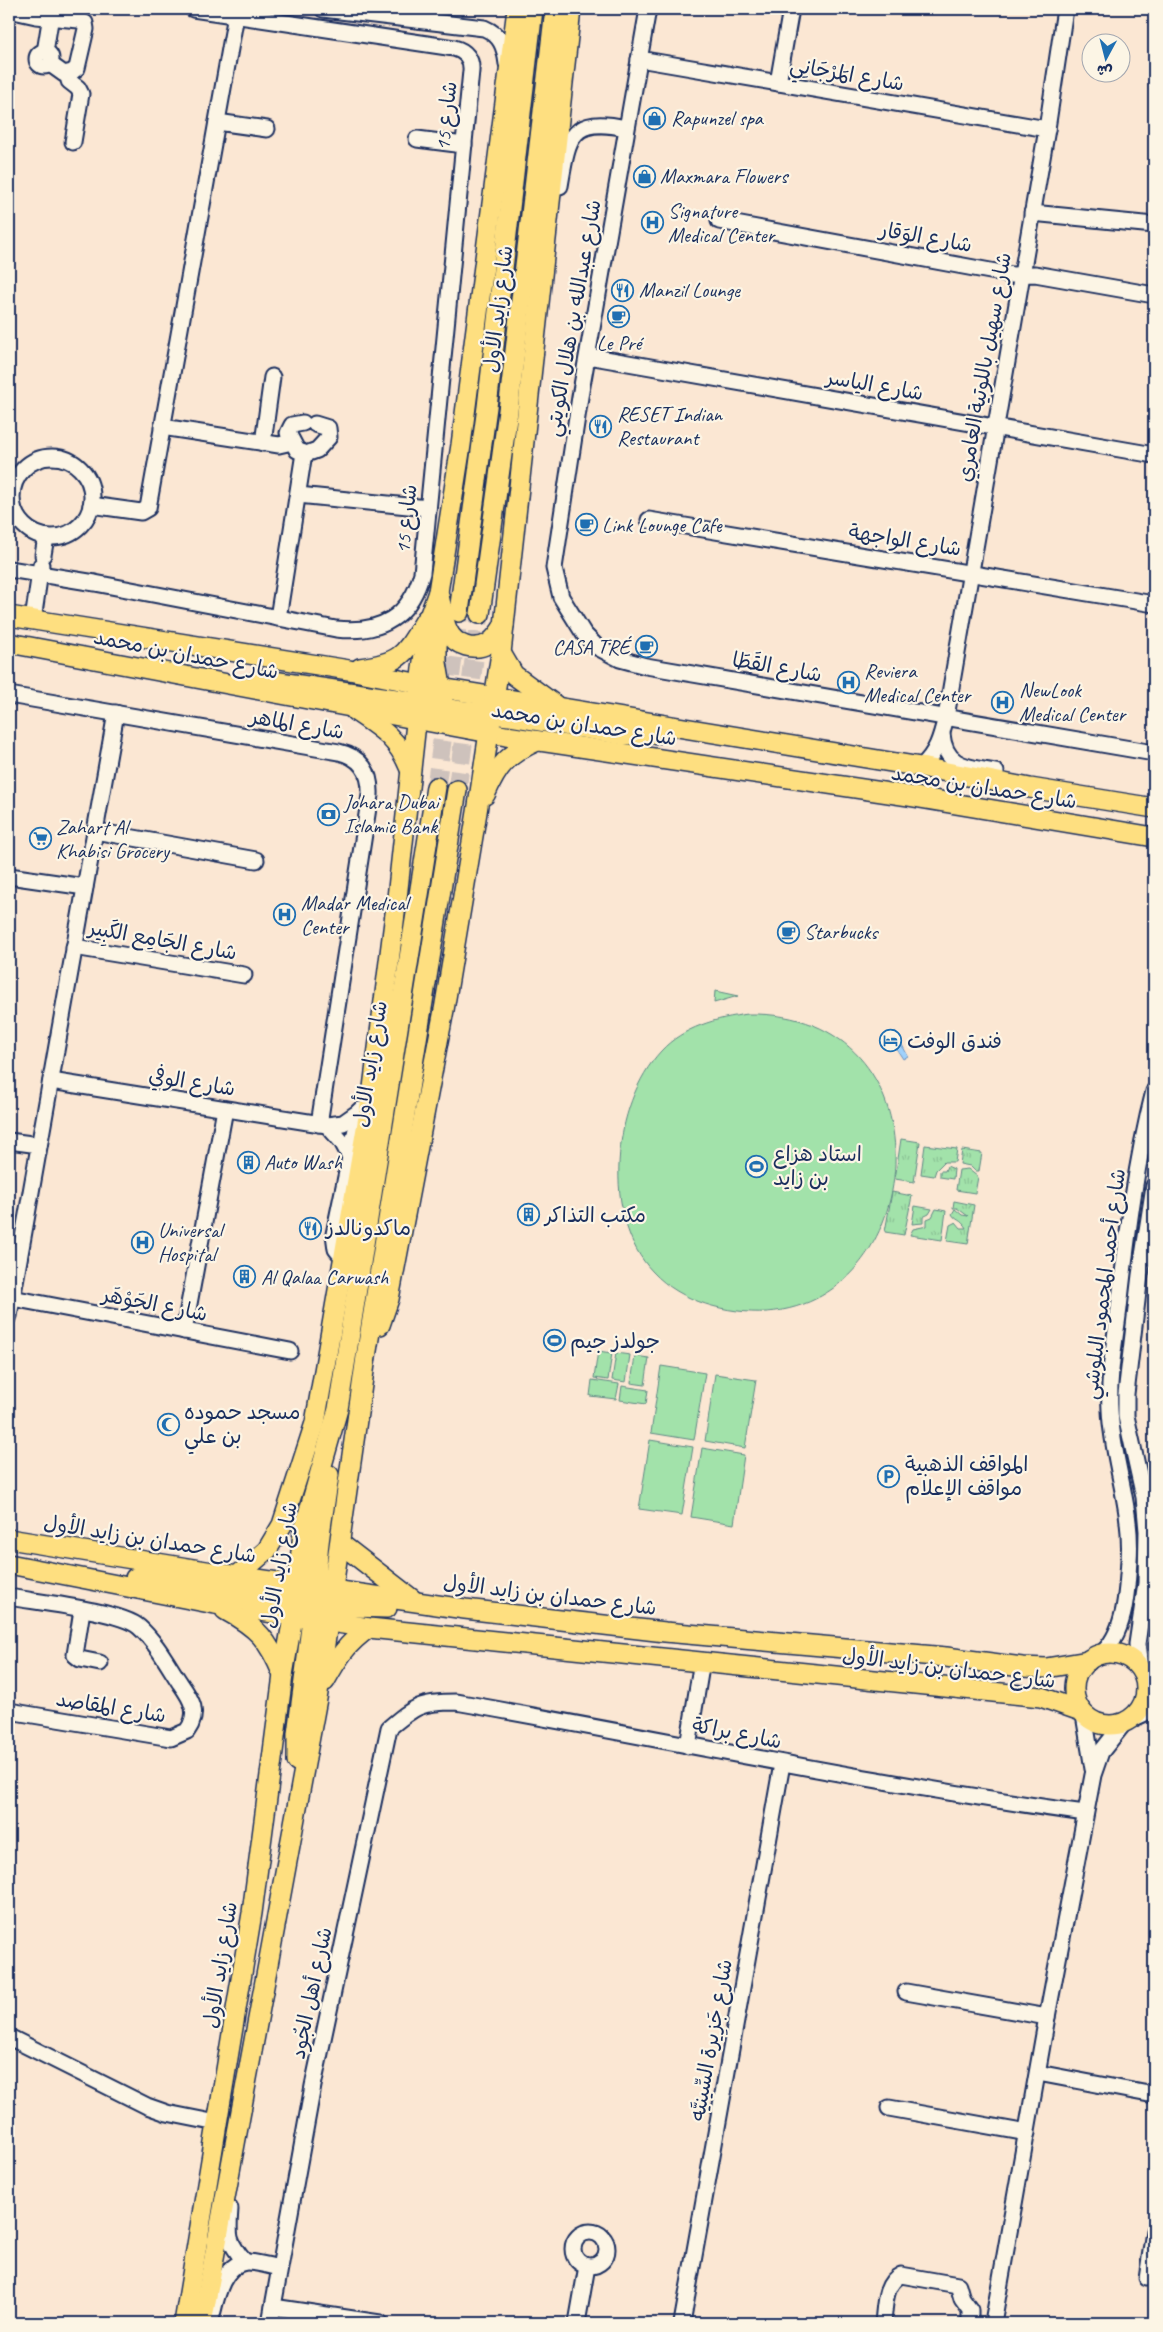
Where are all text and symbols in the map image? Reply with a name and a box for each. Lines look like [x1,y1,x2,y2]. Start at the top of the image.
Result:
north arrow [1080,32,1130,82]
street label: شارع المَرْجَانِي [787,51,906,103]
text: ش [1096,61,1113,80]
street label: شارع 15 [429,80,465,152]
place label: Rapunzel spa [671,105,765,131]
shop icon: Rapunzel spa [643,106,667,130]
place label: Maxmara Flowers [660,163,789,189]
shop icon: Maxmara Flowers [632,164,656,188]
street label: شارع عبدالله بن هلال الكويتي [539,198,613,439]
place label: Signature Medical Center [668,198,776,248]
hospital icon: Signature Medical Center [640,211,664,235]
street label: شارع الوَقار [875,216,974,260]
street label: شارع زايد الأول [476,244,521,374]
street label: شارع سهيل باللوتية العامري [951,250,1019,484]
place label: Manzil Lounge [639,277,741,303]
restaurant icon: Manzil Lounge [611,278,635,302]
cafe icon: Le Pré [607,304,631,328]
place label: Le Pré [597,330,645,356]
street label: شارع الياسر [822,363,925,408]
place label: RESET Indian Restaurant [617,401,724,451]
restaurant icon: RESET Indian Restaurant [589,414,613,438]
street label: شارع 15 [389,483,425,555]
place label: Link Lounge Cafe [602,512,723,538]
cafe icon: Link Lounge Cafe [574,513,598,537]
street label: شارع الواجهة [846,518,963,564]
street label: شارع حمدان بن محمد [91,623,281,687]
place label: CASA TRÉ [553,634,632,660]
cafe icon: CASA TRÉ [634,635,658,659]
street label: شارع القَطَا [730,646,824,690]
place label: Reviera Medical Center [864,658,972,708]
hospital icon: Reviera Medical Center [836,671,860,695]
place label: NewLook Medical Center [1019,677,1127,727]
hospital icon: NewLook Medical Center [991,690,1015,714]
street label: شارع حمدان بن محمد [489,696,679,754]
street label: شارع الماهر [246,703,346,747]
street label: شارع حمدان بن محمد [889,759,1079,817]
place label: Johara Dubai Islamic Bank [343,789,442,839]
bank icon: Johara Dubai Islamic Bank [316,802,340,826]
place label: Zahart Al Khabisi Grocery [56,814,171,864]
supermarket icon: Zahart Al Khabisi Grocery [28,827,52,851]
place label: Madar Medical Center [301,890,412,940]
hospital icon: Madar Medical Center [273,903,297,927]
street label: شارع الجَامِع الكَبِير [84,914,239,970]
place label: Starbucks [804,919,879,945]
cafe icon: Starbucks [776,920,800,944]
street label: شارع زايد الأول [346,999,395,1130]
place label: فندق الوفت [907,1028,1002,1055]
hotel icon: فندق الوفت [879,1029,903,1053]
street label: شارع الوفي [147,1061,237,1104]
place label: استاد هزاع بن زايد [773,1141,862,1191]
place label: Auto Wash [264,1149,342,1175]
building icon: Auto Wash [236,1150,260,1174]
sports icon: استاد هزاع بن زايد [745,1154,769,1178]
street label: شارع أحمد المحمود البلوشي [1077,1167,1137,1402]
place label: مكتب التذاكر [543,1202,646,1228]
building icon: مكتب التذاكر [517,1203,541,1227]
place label: ماكدونالدز [324,1215,411,1242]
restaurant icon: ماكدونالدز [298,1216,322,1240]
place label: Universal Hospital [158,1217,226,1267]
hospital icon: Universal Hospital [130,1230,154,1254]
place label: Al Qalaa Carwash [261,1264,389,1290]
building icon: Al Qalaa Carwash [233,1265,257,1289]
street label: شارع الجَوْهَر [98,1281,210,1329]
place label: جولدز جيم [570,1328,660,1357]
sports icon: جولدز جيم [542,1329,566,1353]
place label: مسجد حموده بن علي [184,1399,301,1455]
mosque icon: مسجد حموده بن علي [156,1412,180,1436]
place label: المواقف الذهبية مواقف الإعلام [905,1451,1028,1504]
parking icon: المواقف الذهبية مواقف الإعلام [877,1464,901,1488]
street label: شارع زايد الأول [254,1499,305,1631]
street label: شارع حمدان بن زايد الأول [42,1508,258,1571]
street label: شارع حمدان بن زايد الأول [442,1568,658,1623]
street label: شارع حمدان بن زايد الأول [841,1641,1057,1696]
street label: شارع المقاصد [54,1685,168,1731]
street label: شارع براكة [690,1712,784,1756]
street label: شارع زايد الأول [196,1900,245,2031]
street label: شارع أهل الجُود [284,1925,340,2062]
street label: شارع جَزِيرة السِّينيَّه [684,1957,741,2124]

